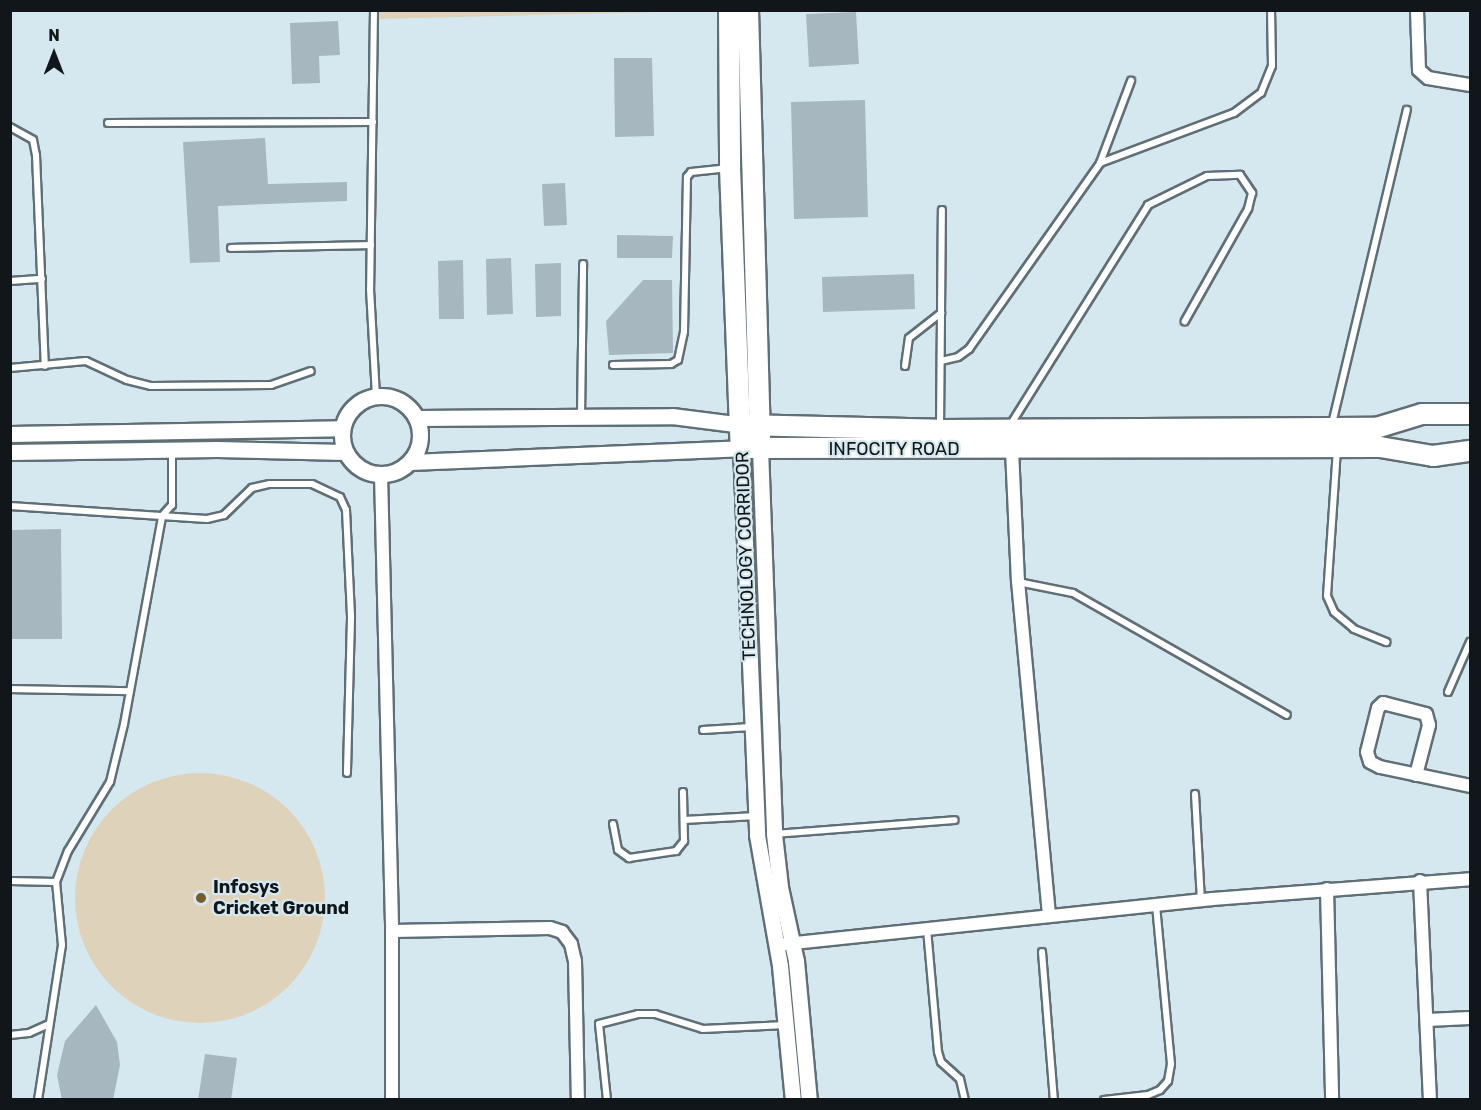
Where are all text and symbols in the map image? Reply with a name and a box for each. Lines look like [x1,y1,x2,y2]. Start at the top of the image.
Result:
north arrow [24,24,84,84]
text: N [48,26,60,45]
street label: INFOCITY ROAD [828,438,960,460]
street label: TECHNOLOGY CORRIDOR [732,451,760,661]
place label: Infosys Cricket Ground [213,877,349,920]
marker: Infosys Cricket Ground [194,891,208,905]

